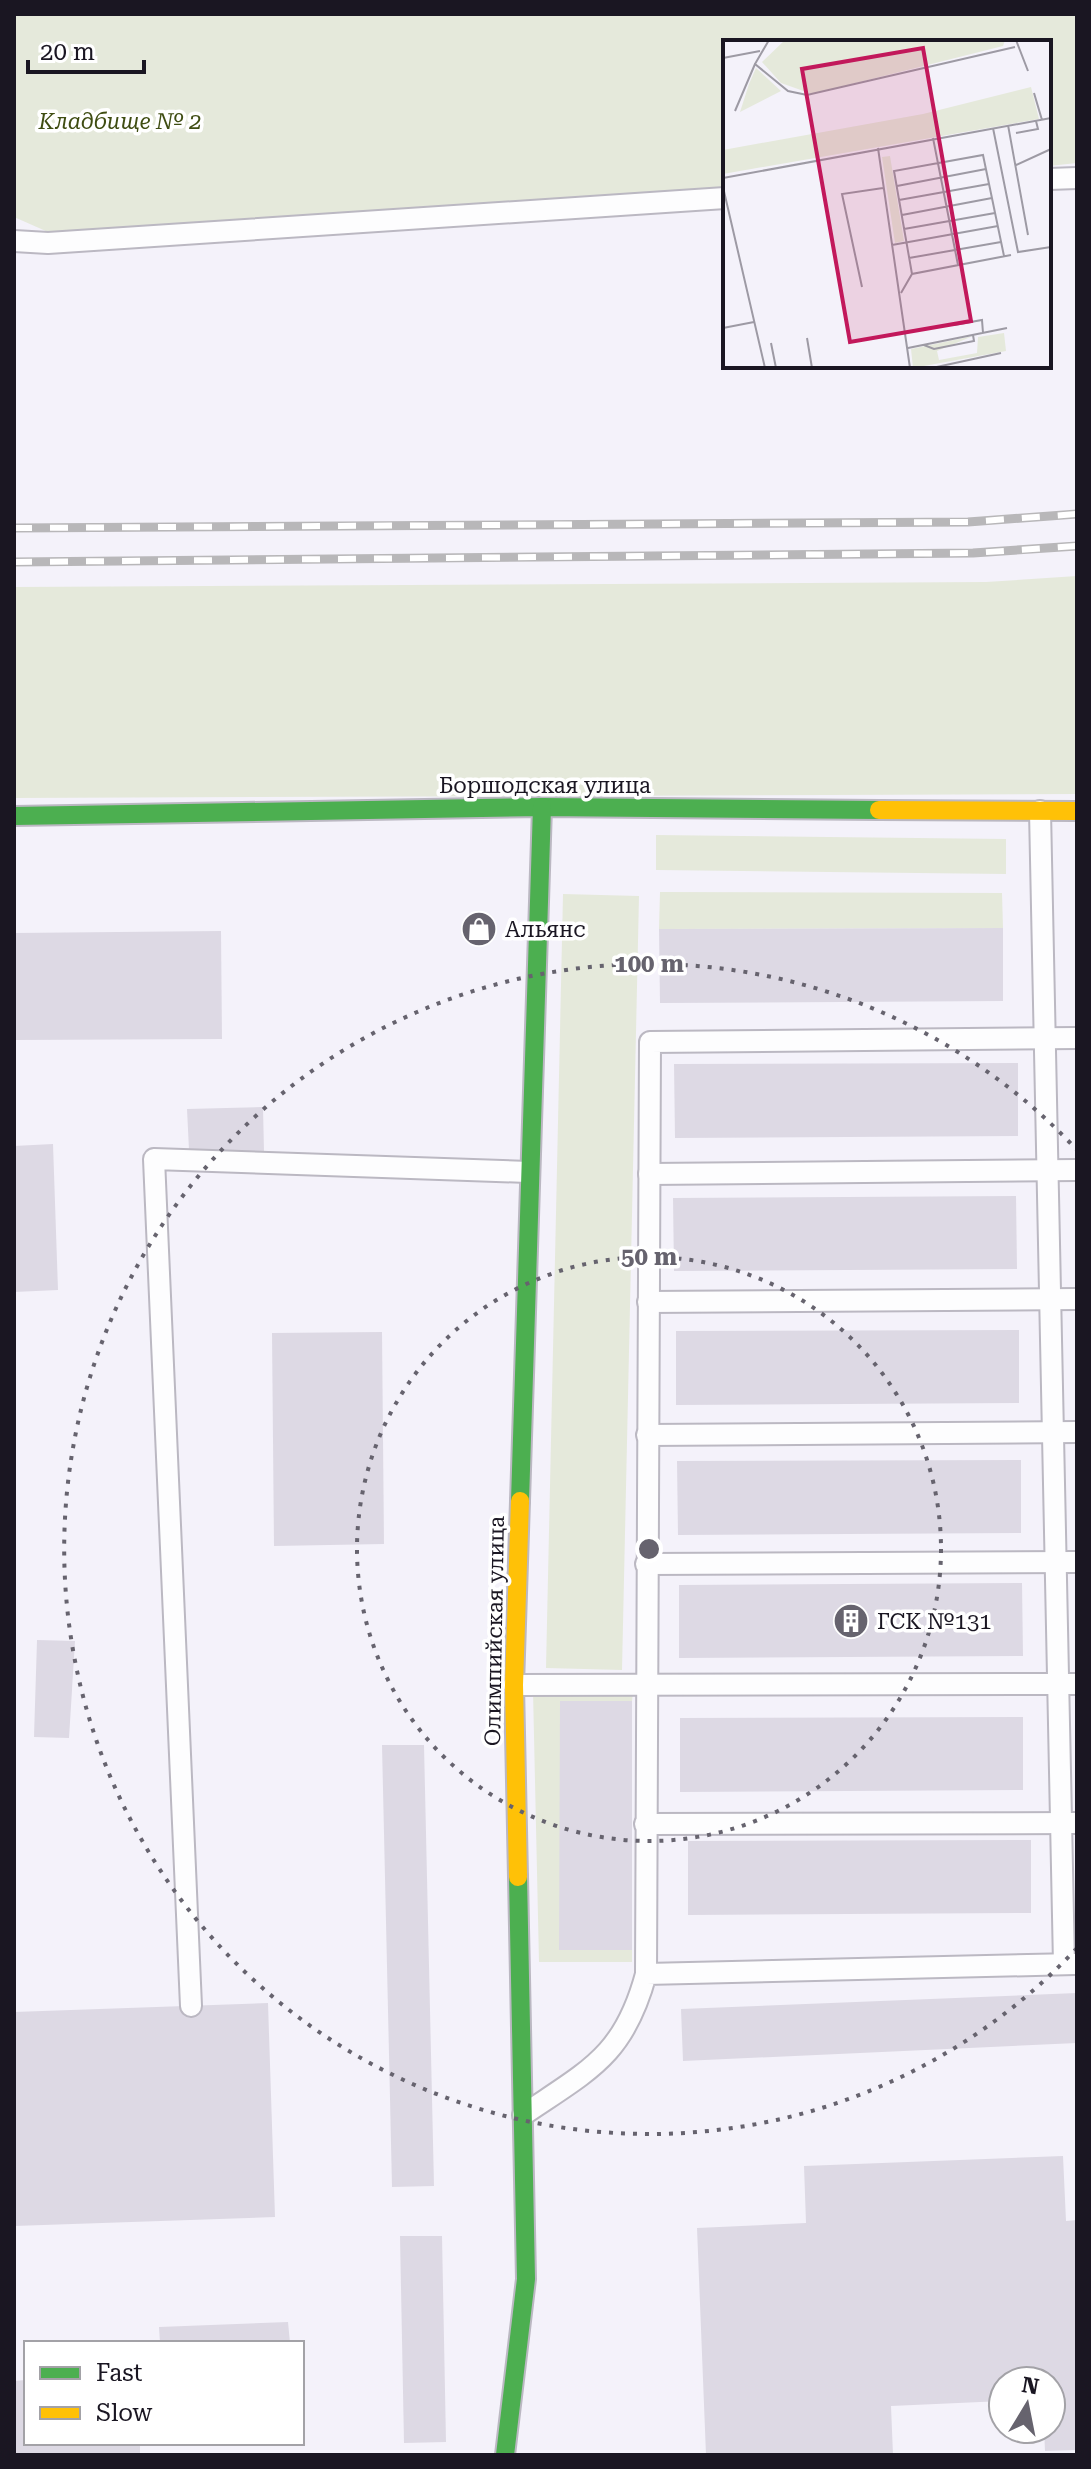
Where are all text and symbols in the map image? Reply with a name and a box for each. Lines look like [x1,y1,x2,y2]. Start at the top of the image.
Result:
scale bar [28,24,144,74]
text: 20 m [40,38,95,66]
inset map [723,40,1051,368]
park label: Кладбище № 2 [37,109,202,134]
street label: Боршодская улица [439,773,651,798]
shop icon: Альянс [460,910,498,948]
place label: Альянс [505,917,586,942]
text: 100 m [614,950,684,978]
text: 50 m [621,1243,677,1271]
street label: Олимпийская улица [480,1516,509,1746]
centre of rings [635,1535,663,1563]
building icon: ГСК №131 [832,1602,870,1640]
place label: ГСК №131 [877,1609,992,1634]
legend [24,2341,304,2445]
text: Fast [96,2359,143,2387]
north arrow [987,2365,1067,2445]
text: N [1020,2372,1041,2400]
text: Slow [96,2399,153,2427]

